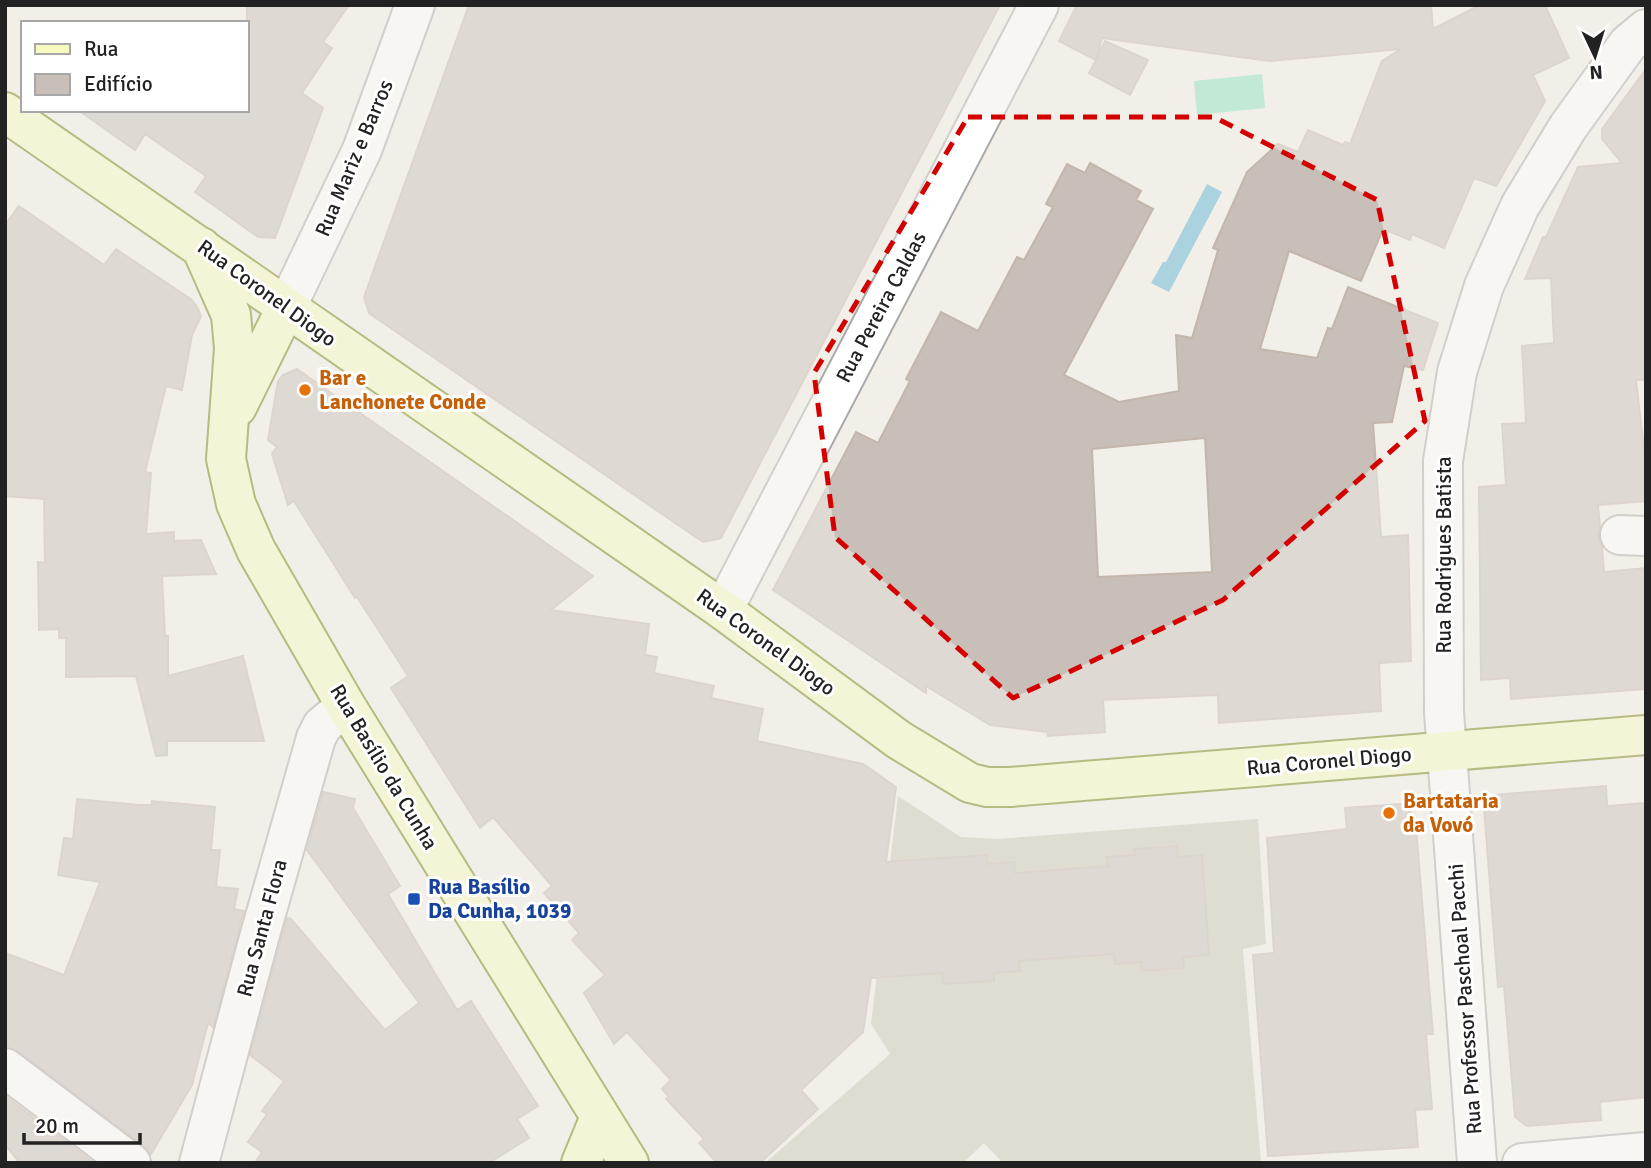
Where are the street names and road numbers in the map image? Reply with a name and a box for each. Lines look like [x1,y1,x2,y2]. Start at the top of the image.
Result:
street label: Rua Mariz e Barros [309,76,399,240]
street label: Rua Pereira Caldas [830,227,932,387]
street label: Rua Coronel Diogo [192,234,342,352]
street label: Rua Rodrigues Batista [1431,456,1457,654]
street label: Rua Coronel Diogo [691,583,841,701]
street label: Rua Basílio da Cunha [324,680,444,854]
street label: Rua Coronel Diogo [1245,741,1413,781]
street label: Rua Santa Flora [231,856,293,1000]
street label: Rua Professor Paschoal Pacchi [1443,863,1487,1135]

